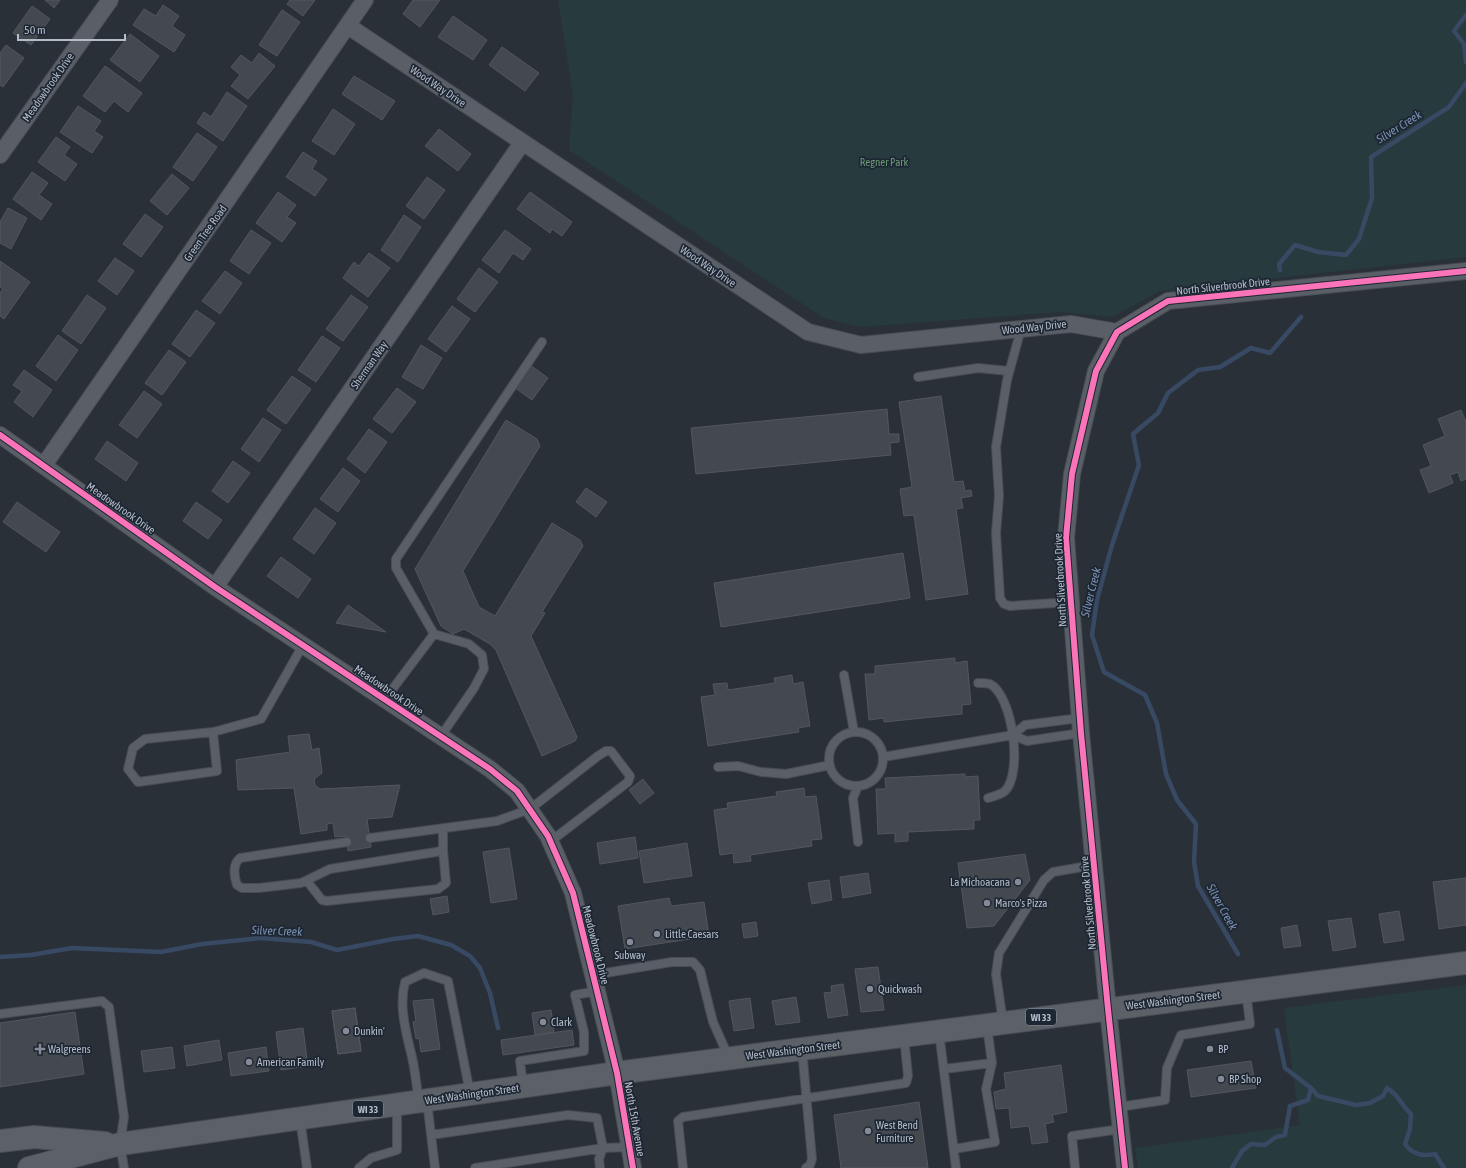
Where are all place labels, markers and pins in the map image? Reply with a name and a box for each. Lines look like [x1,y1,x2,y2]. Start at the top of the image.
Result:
place label: La Michoacana [950,876,1010,888]
marker: La Michoacana [1013,877,1023,887]
place label: Marco's Pizza [995,897,1047,909]
marker: Marco's Pizza [982,898,992,908]
place label: Little Caesars [665,928,719,940]
marker: Little Caesars [652,929,662,939]
marker: Subway [625,937,635,947]
place label: Subway [614,949,646,961]
place label: Quickwash [878,983,922,995]
marker: Quickwash [865,984,875,994]
place label: Clark [551,1016,572,1028]
marker: Clark [538,1017,548,1027]
place label: Dunkin' [354,1025,385,1037]
marker: Dunkin' [341,1026,351,1036]
place label: Walgreens [48,1043,91,1055]
place label: BP [1218,1043,1229,1055]
marker: Walgreens [35,1044,45,1054]
marker: BP [1205,1044,1215,1054]
place label: American Family [257,1056,325,1068]
marker: American Family [244,1057,254,1067]
place label: BP Shop [1229,1073,1261,1085]
marker: BP Shop [1216,1074,1226,1084]
place label: West Bend Furniture [876,1119,918,1144]
marker: West Bend Furniture [863,1126,873,1136]

